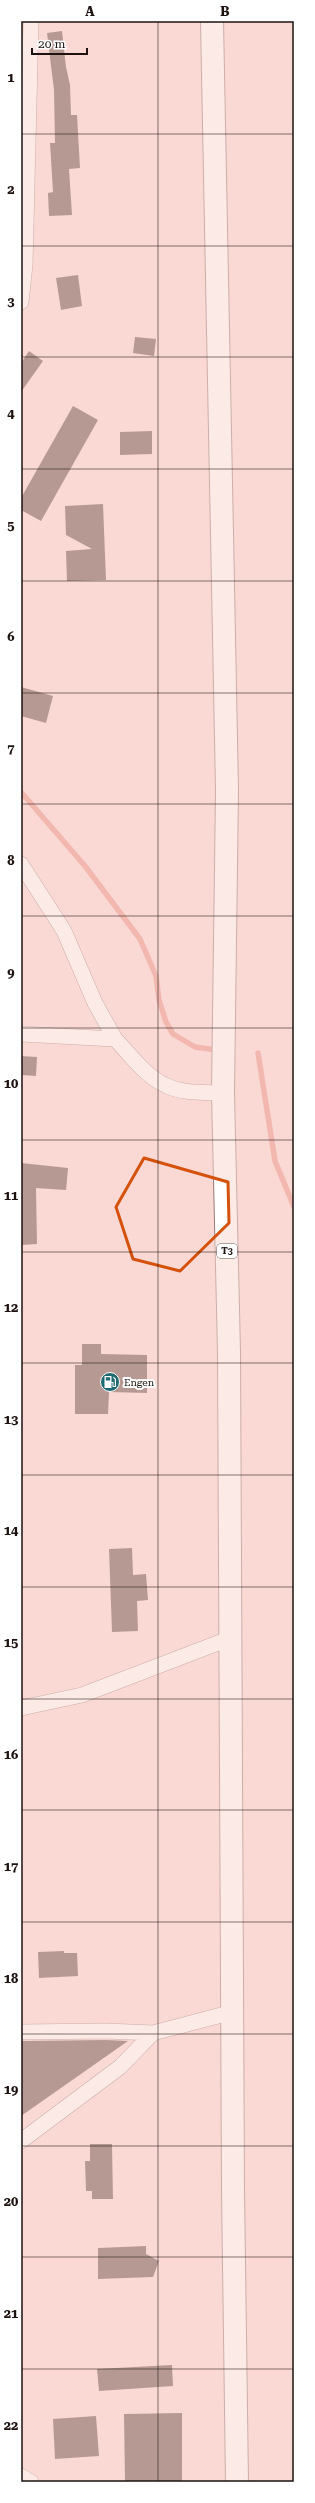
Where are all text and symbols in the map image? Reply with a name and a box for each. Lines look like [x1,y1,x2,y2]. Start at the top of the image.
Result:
text: A [85,4,95,19]
text: B [220,4,230,19]
scale bar [32,30,87,56]
text: 20 m [38,37,65,51]
text: 1 [7,70,15,85]
text: 2 [7,182,15,197]
text: 3 [7,294,15,309]
text: 4 [7,406,15,421]
text: 5 [7,518,15,533]
text: 6 [7,629,15,644]
text: 7 [7,741,15,756]
text: 8 [7,853,15,868]
text: 9 [7,965,15,980]
text: 10 [4,1076,18,1091]
text: 11 [4,1188,18,1203]
road number: T3 [217,1244,237,1258]
text: 12 [4,1300,18,1315]
fuel station icon: Engen [99,1371,121,1393]
place label: Engen [124,1377,155,1388]
text: 13 [4,1412,18,1427]
text: 14 [4,1523,19,1538]
text: 15 [4,1635,18,1650]
text: 16 [4,1747,18,1762]
text: 17 [4,1859,18,1874]
text: 18 [4,1971,19,1986]
text: 19 [4,2082,18,2097]
text: 20 [4,2194,18,2209]
text: 21 [4,2306,18,2321]
text: 22 [4,2418,18,2433]

